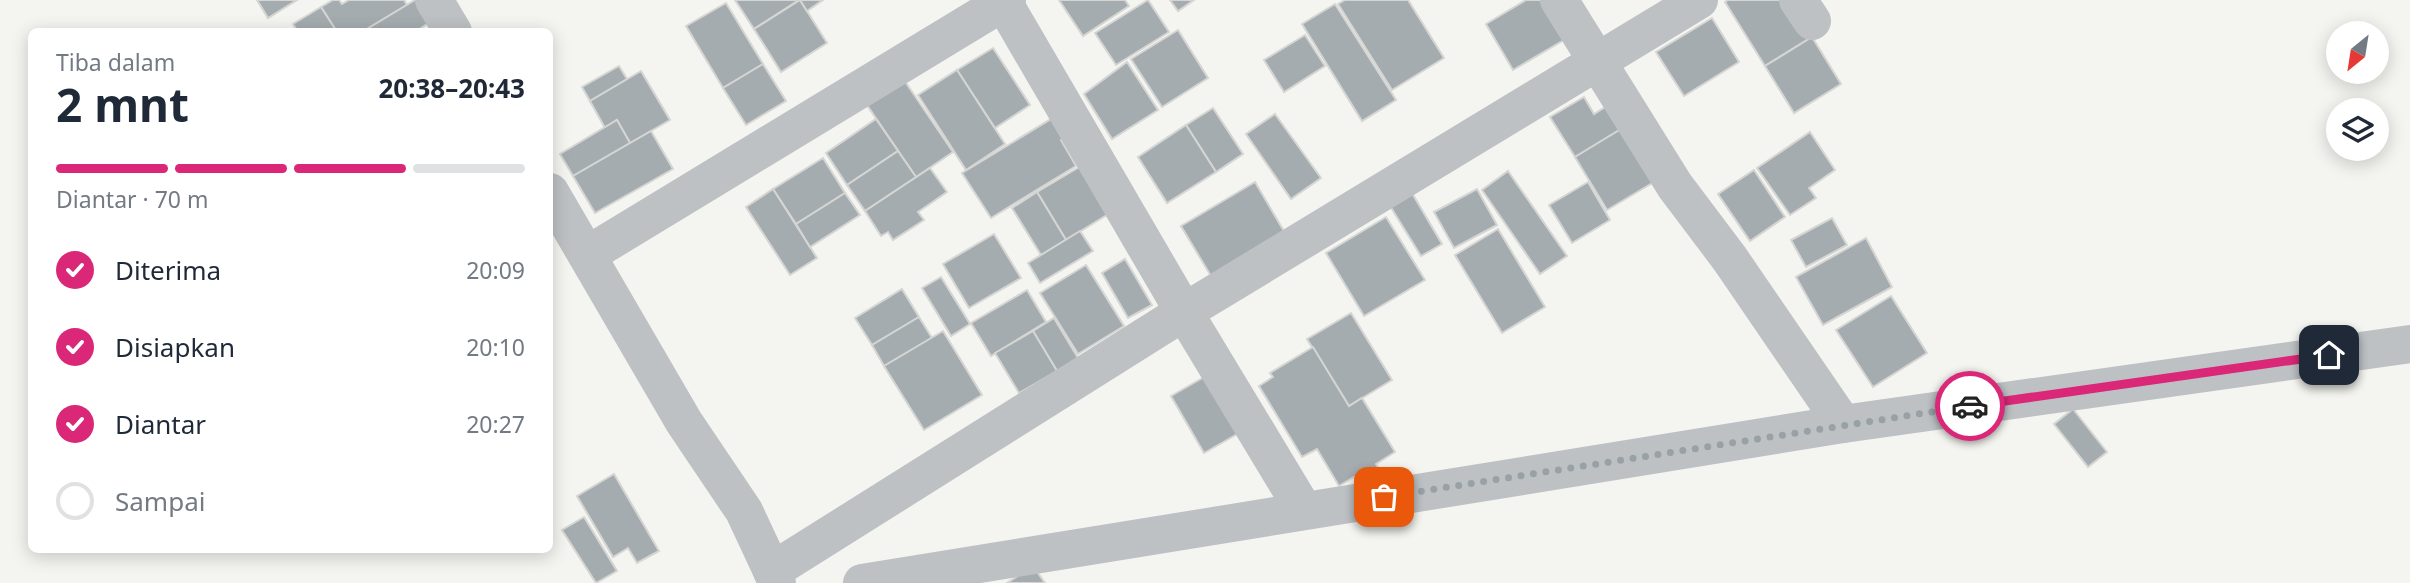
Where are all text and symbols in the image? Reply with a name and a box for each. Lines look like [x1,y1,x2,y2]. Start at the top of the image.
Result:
north arrow [2326,21,2389,84]
map controls [2326,21,2389,161]
text: Tiba dalam [56,46,175,78]
text: 20:38–20:43 [378,70,525,106]
text: 2 mnt [56,73,189,135]
button: layers [2326,98,2389,161]
text: Diantar · 70 m [56,183,208,215]
icon: check [56,251,94,289]
text: Diterima [115,252,221,288]
text: 20:09 [466,254,525,286]
pin [2299,325,2359,385]
icon: check [56,328,94,366]
text: Disiapkan [115,329,235,365]
text: 20:10 [466,331,525,363]
icon: home [2310,336,2348,374]
courier [1935,371,2005,441]
icon: car [1951,387,1989,425]
icon: check [56,405,94,443]
text: Diantar [115,406,206,442]
text: 20:27 [466,408,525,440]
pin [1354,467,1414,527]
icon: bag [1365,478,1403,516]
text: Sampai [115,483,205,519]

